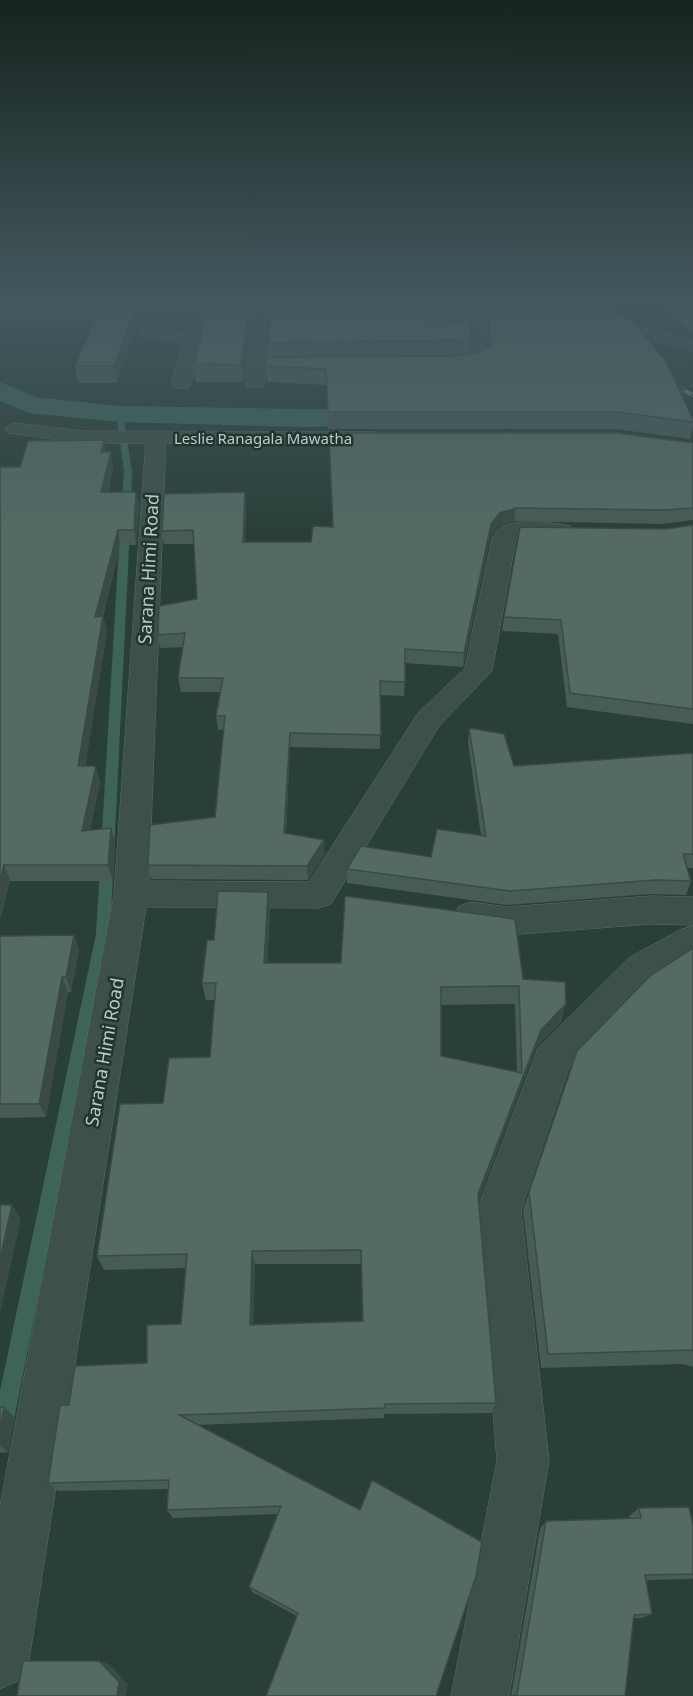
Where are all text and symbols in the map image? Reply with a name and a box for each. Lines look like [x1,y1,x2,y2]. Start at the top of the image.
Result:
street label: Leslie Ranagala Mawatha [174,428,352,448]
street label: Sarana Himi Road [132,493,164,645]
street label: Sarana Himi Road [79,976,129,1128]

